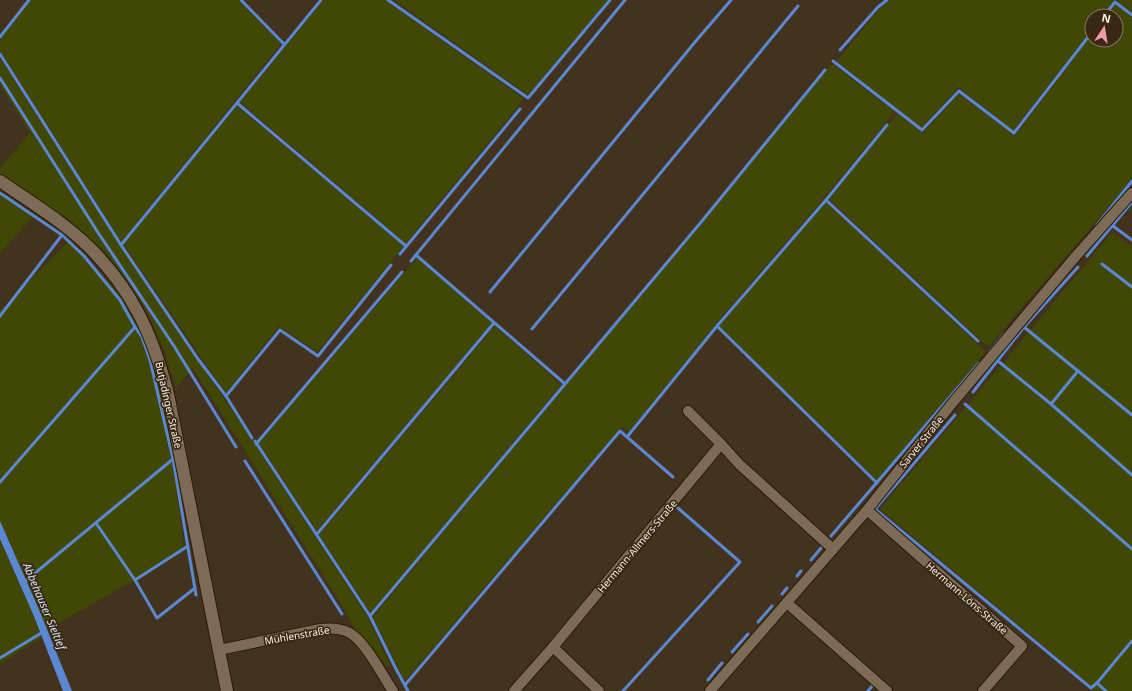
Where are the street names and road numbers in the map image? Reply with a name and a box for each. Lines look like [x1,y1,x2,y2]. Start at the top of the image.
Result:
street label: Butjadinger Straße [152,360,186,450]
street label: Sarver Straße [896,413,947,471]
street label: Hermann-Allmers-Straße [594,496,680,595]
street label: Hermann-Löns-Straße [923,559,1011,638]
street label: Mühlenstraße [263,622,331,648]

